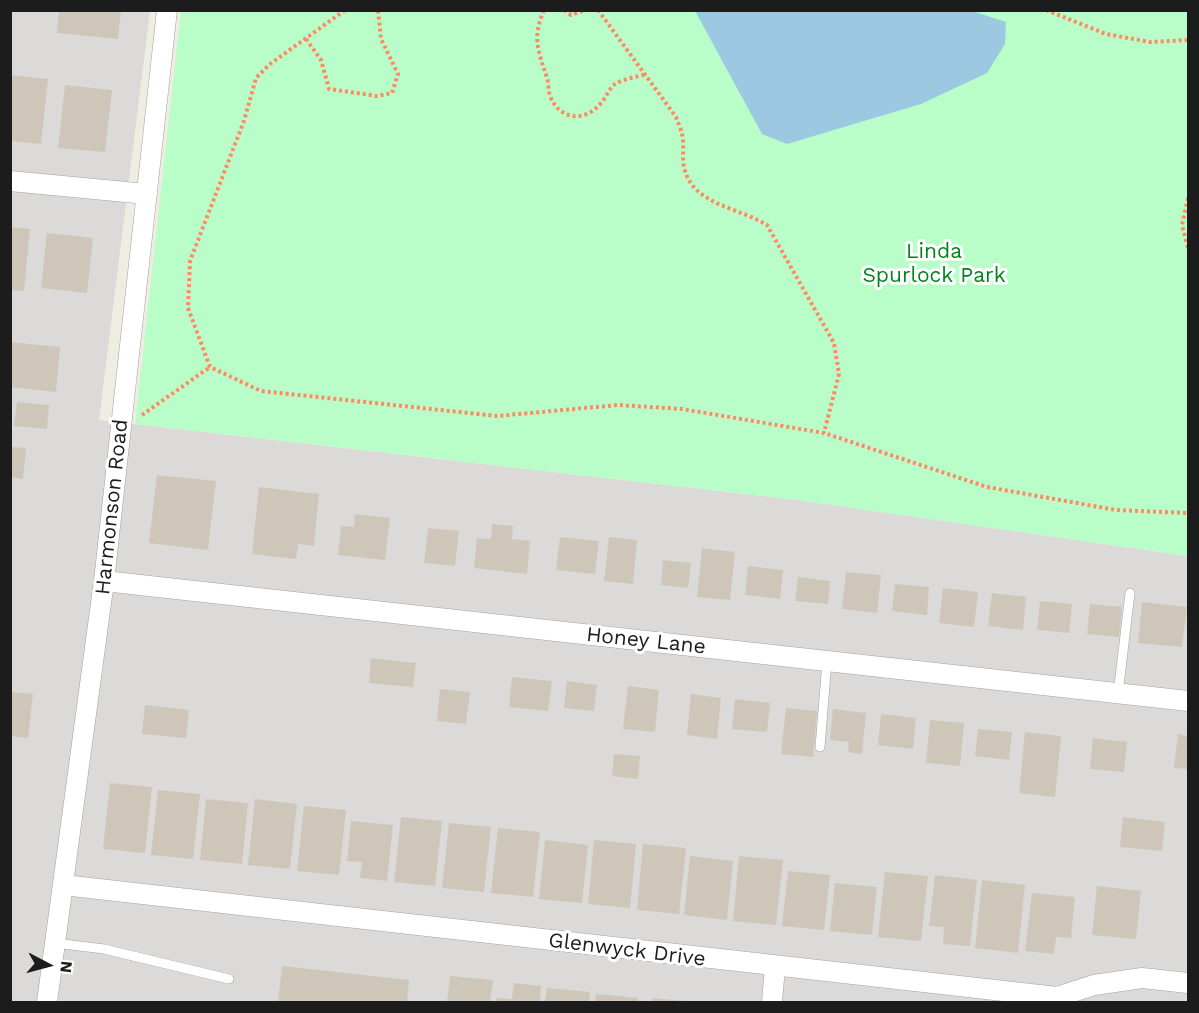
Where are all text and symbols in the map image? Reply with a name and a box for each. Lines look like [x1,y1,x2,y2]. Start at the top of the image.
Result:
park label: Linda Spurlock Park [862,239,1006,289]
street label: Harmonson Road [90,418,134,596]
street label: Honey Lane [585,622,707,660]
street label: Glenwyck Drive [547,928,707,972]
north arrow [18,935,78,995]
text: N [56,960,76,974]

